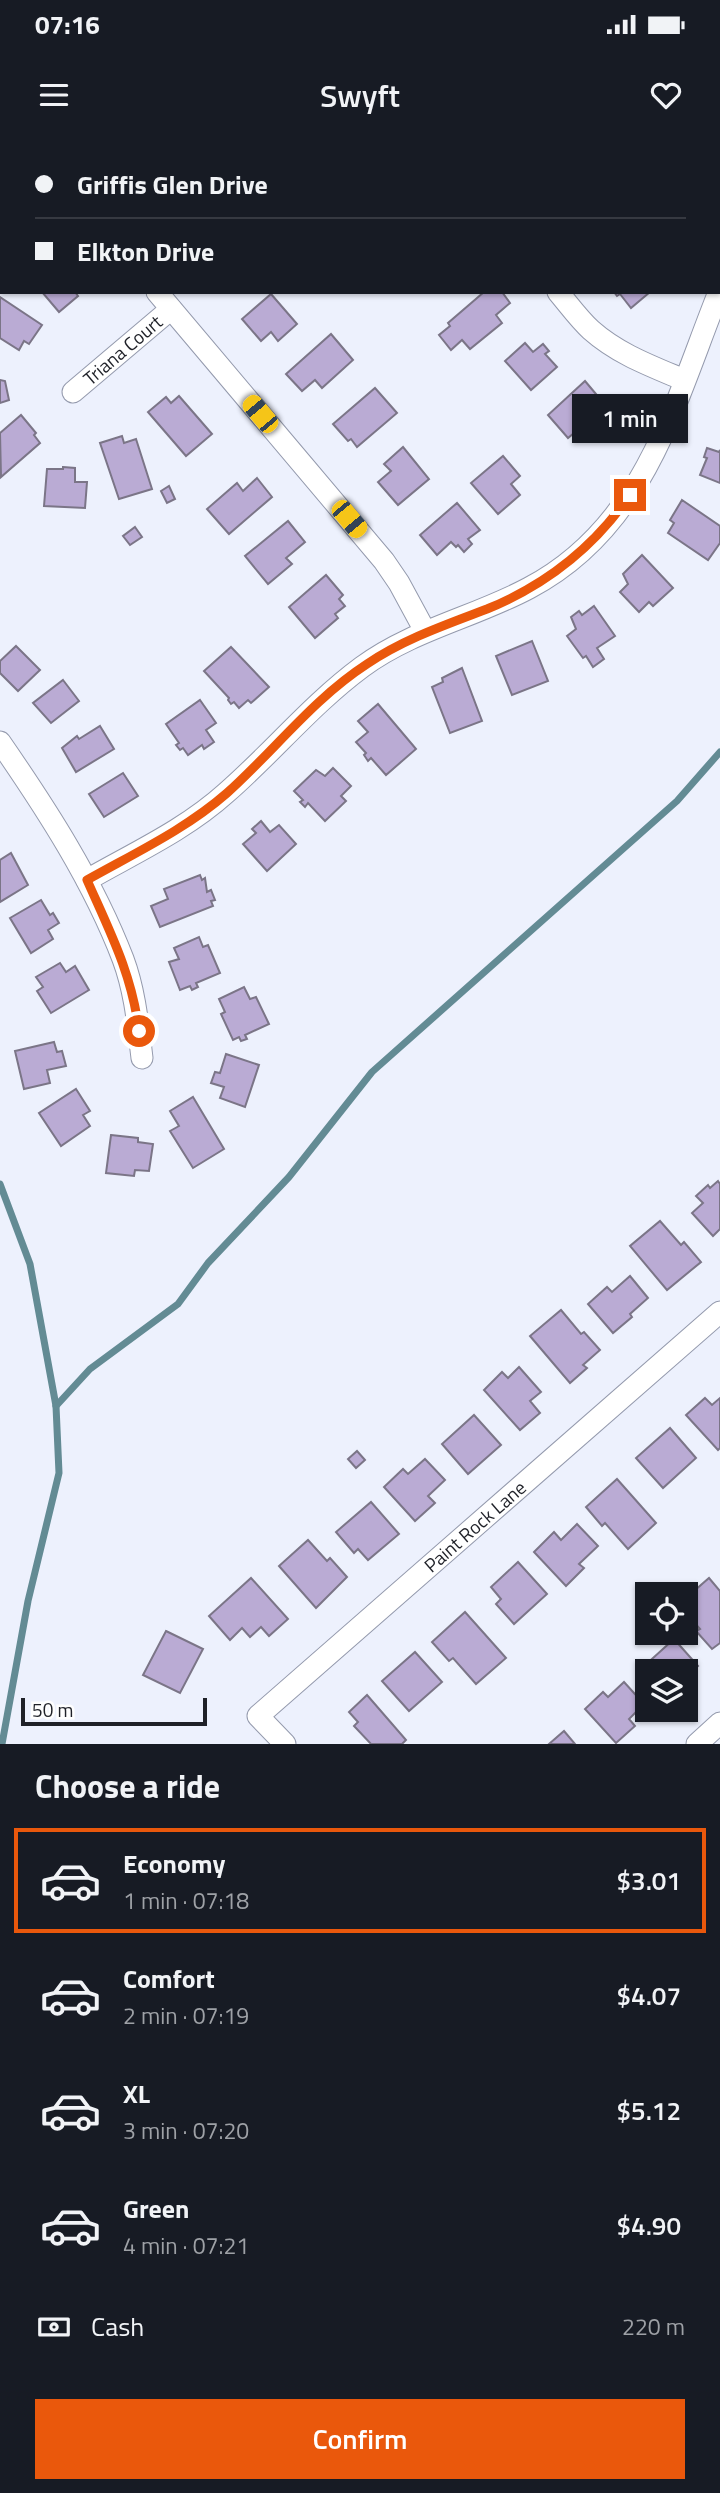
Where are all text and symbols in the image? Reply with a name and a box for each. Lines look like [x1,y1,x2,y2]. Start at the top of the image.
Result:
text: 07:16 [35,5,100,44]
text: Swyft [320,71,400,119]
icon: menu [35,76,73,114]
icon: heart [647,76,685,114]
text: Griffis Glen Drive [77,165,268,204]
text: Elkton Drive [77,232,214,271]
street label: Triana Court [76,307,169,392]
car [239,391,282,437]
callout: 1 min [572,394,688,442]
text: 1 min [602,401,658,436]
route end [614,479,646,511]
car [328,496,371,542]
route start [123,1015,155,1047]
street label: Paint Rock Lane [417,1473,532,1579]
map controls [635,1582,698,1722]
button: locate [635,1582,698,1645]
button: layers [635,1659,698,1722]
scale bar [21,1695,206,1727]
text: 50 m [32,1695,73,1724]
text: Choose a ride [35,1762,220,1810]
text: Economy [123,1844,225,1883]
icon: car [39,1849,102,1912]
text: $3.01 [617,1861,681,1900]
text: 1 min · 07:18 [123,1883,249,1918]
text: Comfort [123,1959,215,1998]
icon: car [39,1964,102,2027]
text: $4.07 [617,1976,681,2015]
text: 2 min · 07:19 [123,1998,249,2033]
text: XL [123,2074,150,2113]
icon: car [39,2079,102,2142]
text: $5.12 [617,2091,681,2130]
text: 3 min · 07:20 [123,2113,249,2148]
text: Green [123,2189,189,2228]
icon: car [39,2194,102,2257]
text: $4.90 [617,2206,681,2245]
text: 4 min · 07:21 [123,2228,249,2263]
text: Cash [91,2307,144,2346]
icon: cash [35,2308,73,2346]
text: 220 m [622,2309,685,2344]
button: Confirm [35,2399,685,2479]

